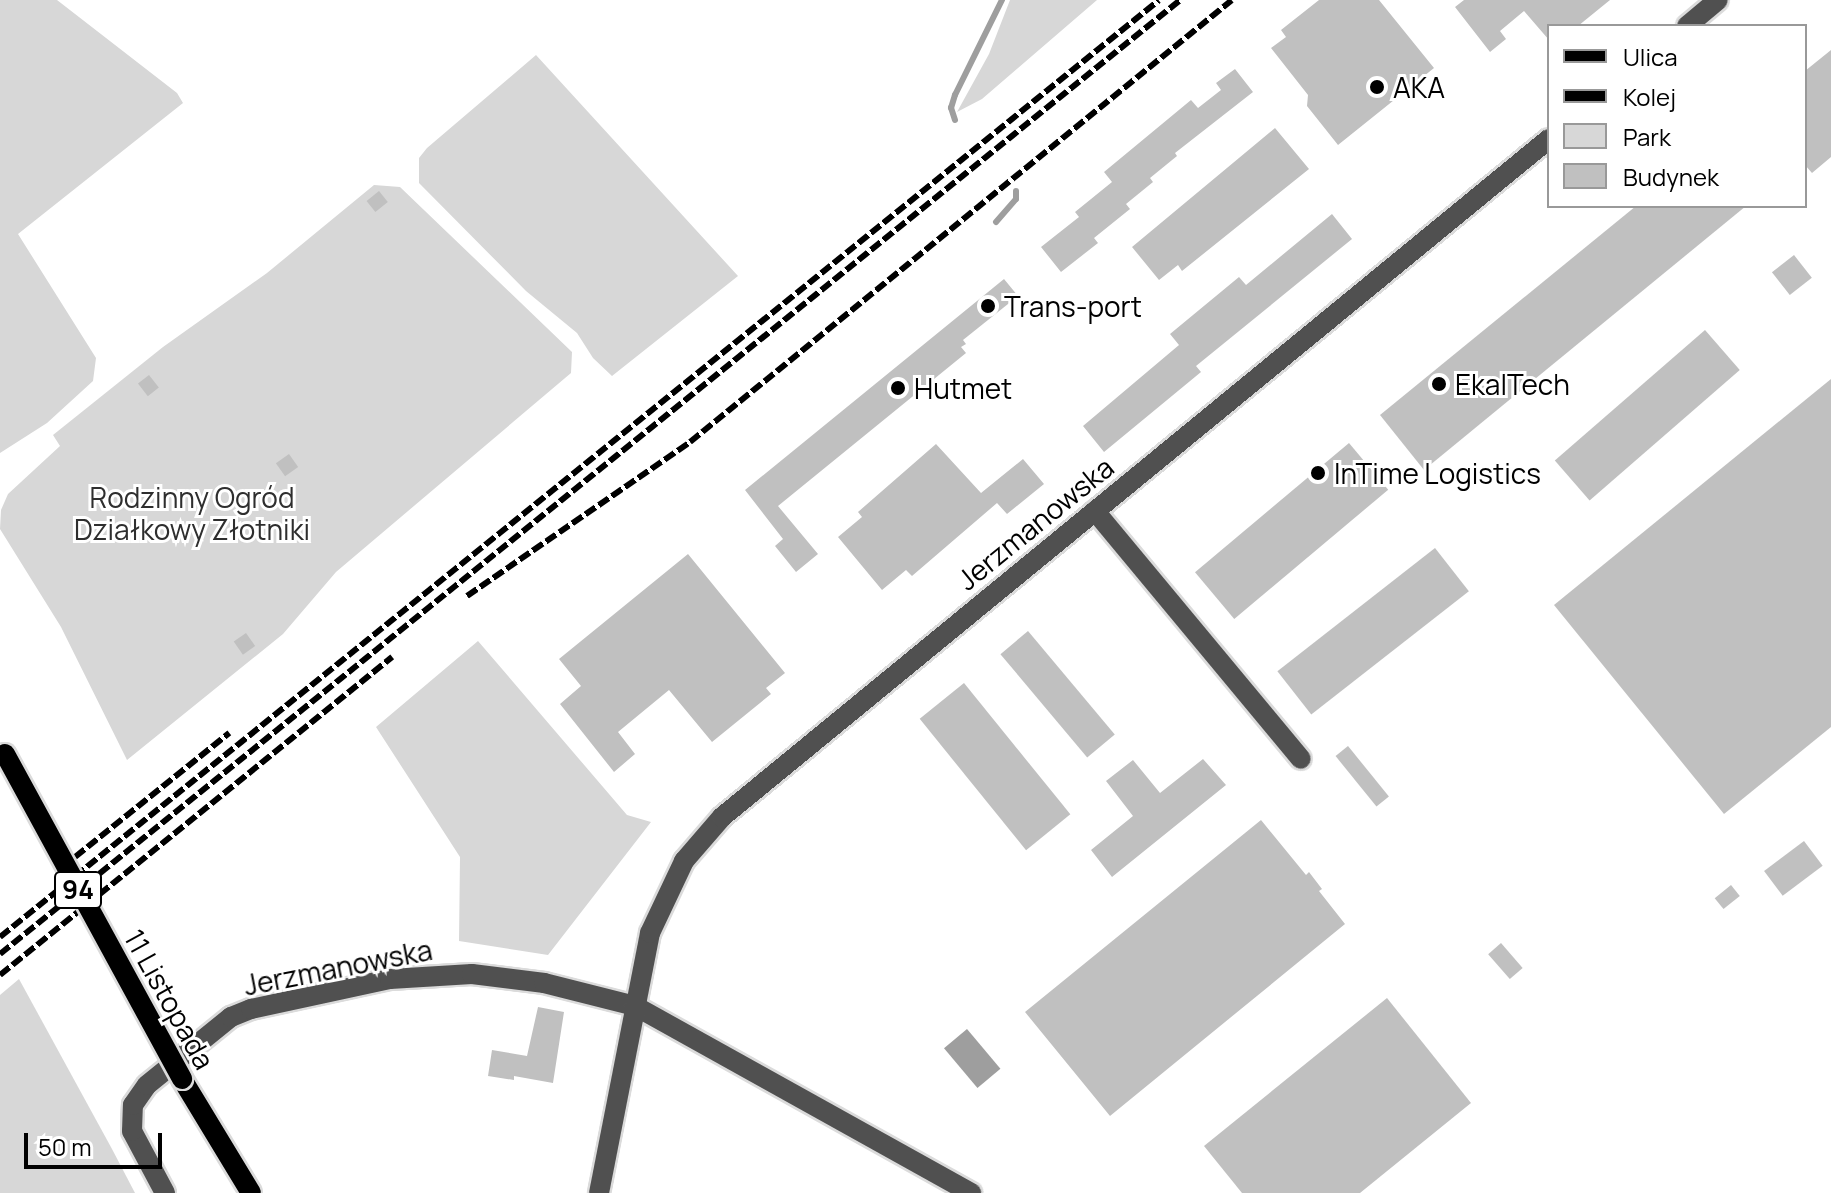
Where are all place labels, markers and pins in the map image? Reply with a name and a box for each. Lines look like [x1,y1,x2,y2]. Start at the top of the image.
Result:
place label: AKA [1393,70,1445,104]
marker: AKA [1368,78,1386,96]
place label: Trans-port [1004,289,1142,323]
marker: Trans-port [979,297,997,315]
place label: EkalTech [1455,367,1570,401]
place label: Hutmet [914,371,1012,405]
marker: EkalTech [1430,375,1448,393]
marker: Hutmet [889,379,907,397]
place label: InTime Logistics [1334,456,1541,490]
marker: InTime Logistics [1309,464,1327,482]

